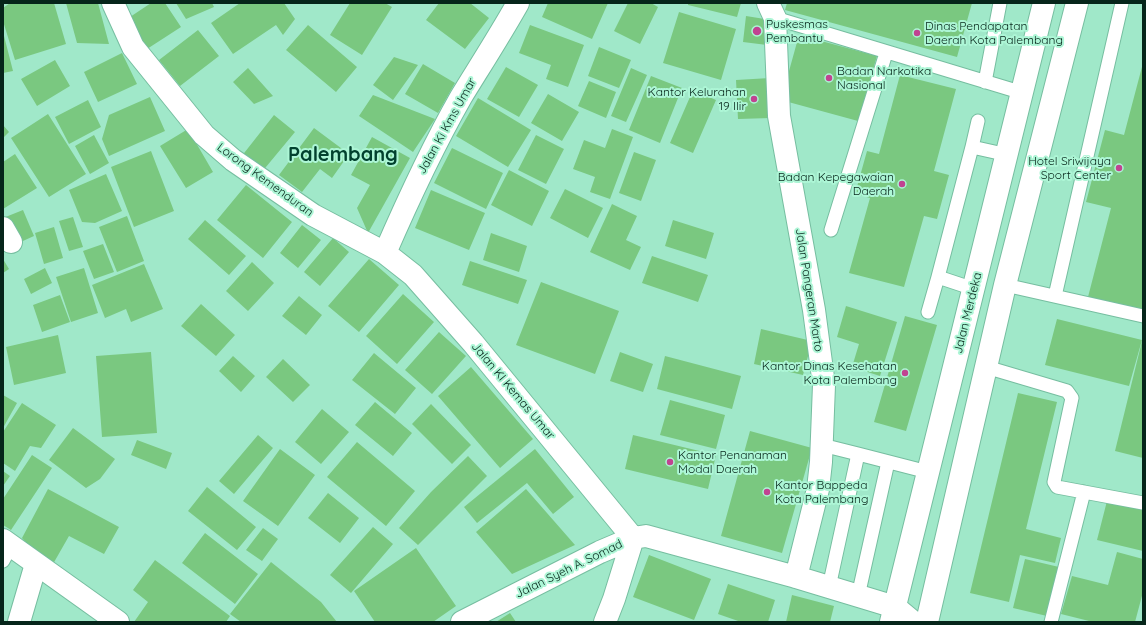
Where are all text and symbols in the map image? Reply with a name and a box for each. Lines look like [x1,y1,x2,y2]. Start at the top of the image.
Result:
place label: Puskesmas Pembantu [766,17,828,45]
place label: Dinas Pendapatan Daerah Kota Palembang [925,19,1063,47]
marker: Puskesmas Pembantu [751,25,763,37]
marker: Dinas Pendapatan Daerah Kota Palembang [912,28,922,38]
place label: Badan Narkotika Nasional [837,64,931,92]
marker: Badan Narkotika Nasional [824,73,834,83]
street label: Jalan Ki Kms Umar [415,75,479,177]
place label: Kantor Kelurahan 19 Ilir [648,85,746,113]
marker: Kantor Kelurahan 19 Ilir [749,94,759,104]
street label: Lorong Kemenduran [214,140,316,220]
district label: Palembang [288,143,398,167]
place label: Hotel Sriwijaya Sport Center [1028,154,1111,182]
marker: Hotel Sriwijaya Sport Center [1114,163,1124,173]
place label: Badan Kepegawaian Daerah [778,170,894,198]
marker: Badan Kepegawaian Daerah [897,179,907,189]
street label: Jalan Pangeran Marto [792,227,826,353]
street label: Jalan Merdeka [951,271,985,355]
street label: Jalan KI Kemas Umar [468,340,558,442]
place label: Kantor Dinas Kesehatan Kota Palembang [762,359,897,387]
marker: Kantor Dinas Kesehatan Kota Palembang [900,368,910,378]
place label: Kantor Penanaman Modal Daerah [678,448,787,476]
marker: Kantor Penanaman Modal Daerah [665,457,675,467]
place label: Kantor Bappeda Kota Palembang [775,478,868,506]
marker: Kantor Bappeda Kota Palembang [762,487,772,497]
street label: Jalan Syeh A. Somad [513,537,625,601]

